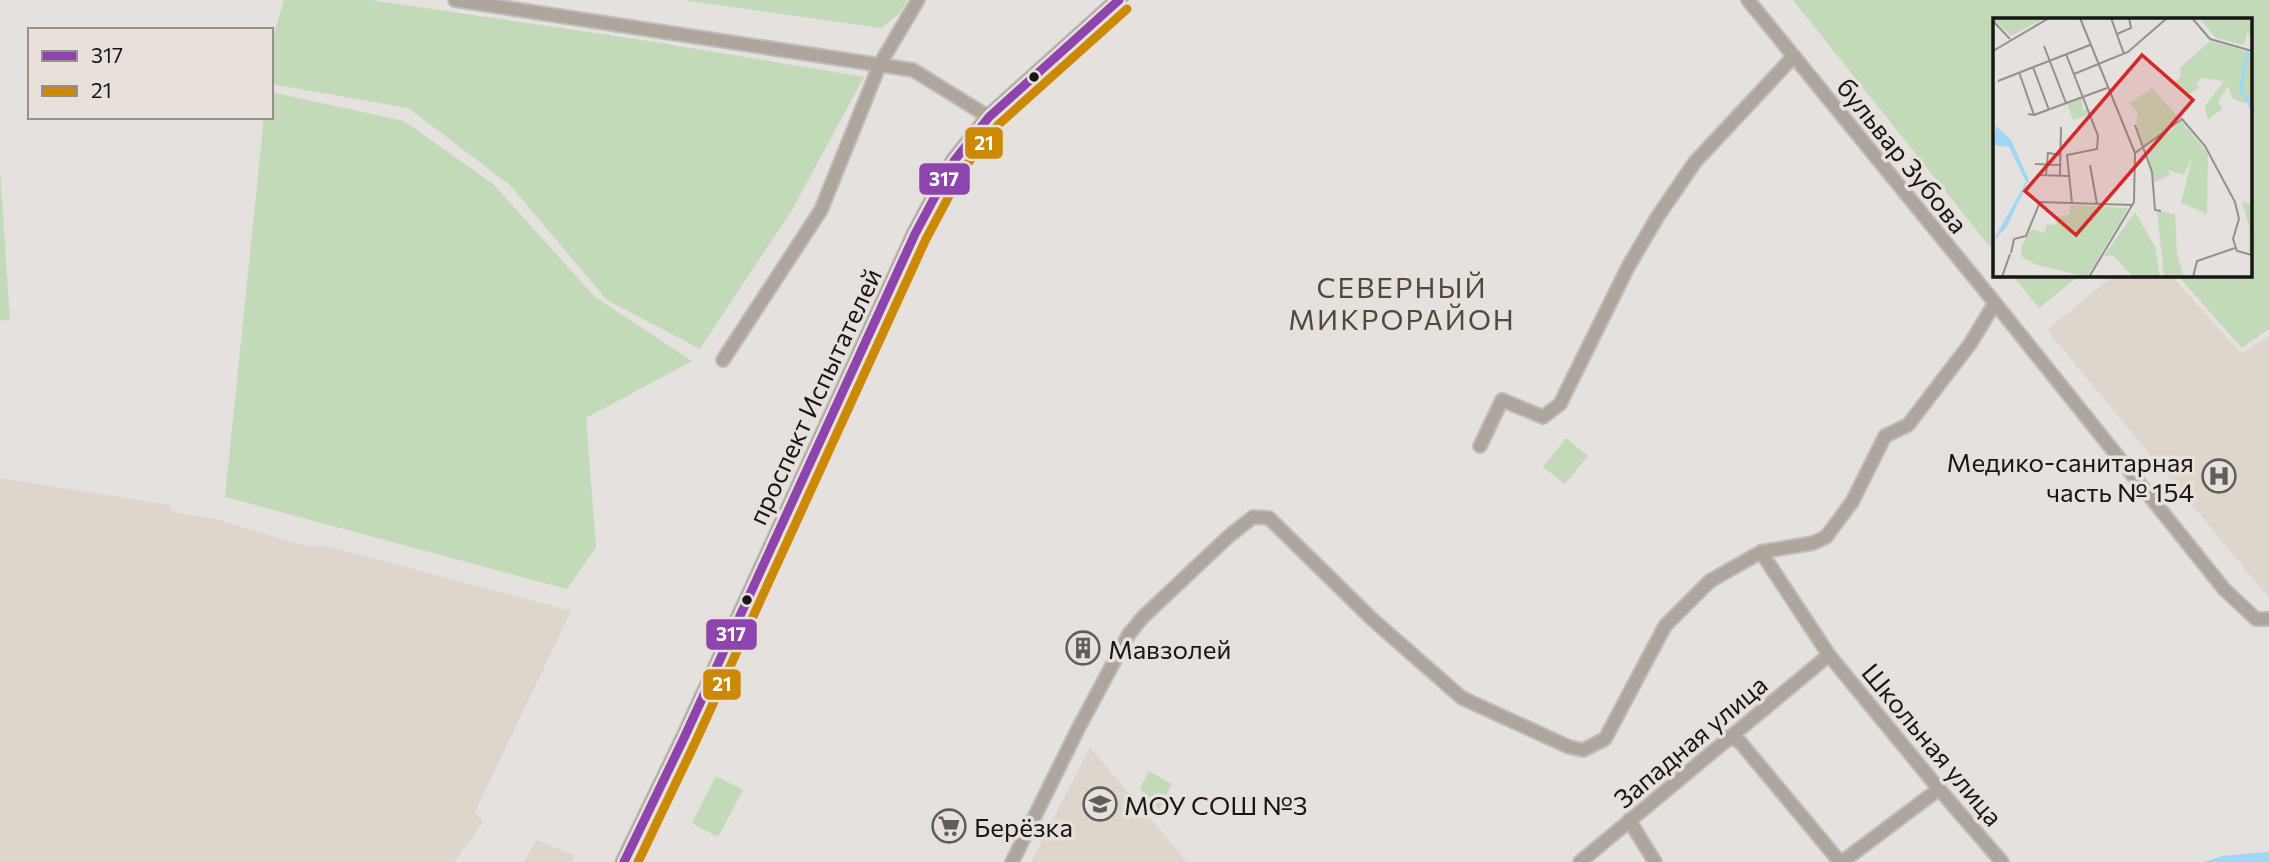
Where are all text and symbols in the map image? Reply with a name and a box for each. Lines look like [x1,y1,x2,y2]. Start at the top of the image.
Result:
inset map [1993,18,2252,276]
legend [28,28,273,119]
text: 317 [91,42,123,67]
unlabelled marker [1027,70,1041,84]
street label: бульвар Зубова [1831,71,1975,239]
text: 21 [91,77,112,102]
line badge: 21 [964,126,1004,160]
text: 21 [974,131,994,154]
line badge: 317 [918,162,971,196]
text: 317 [929,167,959,190]
street label: проспект Испытателей [741,263,887,529]
district label: СЕВЕРНЫЙ МИКРОРАЙОН [1288,270,1516,336]
place label: Медико-санитарная часть № 154 [1947,446,2194,507]
hospital icon: Медико-санитарная часть № 154 [2200,457,2238,495]
unlabelled marker [740,593,754,607]
line badge: 317 [705,618,758,651]
text: 317 [716,622,746,645]
building icon: Мавзолей [1064,629,1102,667]
place label: Мавзолей [1108,633,1231,664]
street label: Школьная улица [1856,657,2010,831]
line badge: 21 [702,668,742,701]
street label: Западная улица [1607,668,1773,814]
text: 21 [712,672,732,695]
school or university icon: МОУ СОШ №3 [1081,785,1119,823]
place label: МОУ СОШ №3 [1124,789,1308,820]
supermarket icon: Берёзка [930,807,968,845]
place label: Берёзка [974,811,1073,842]

